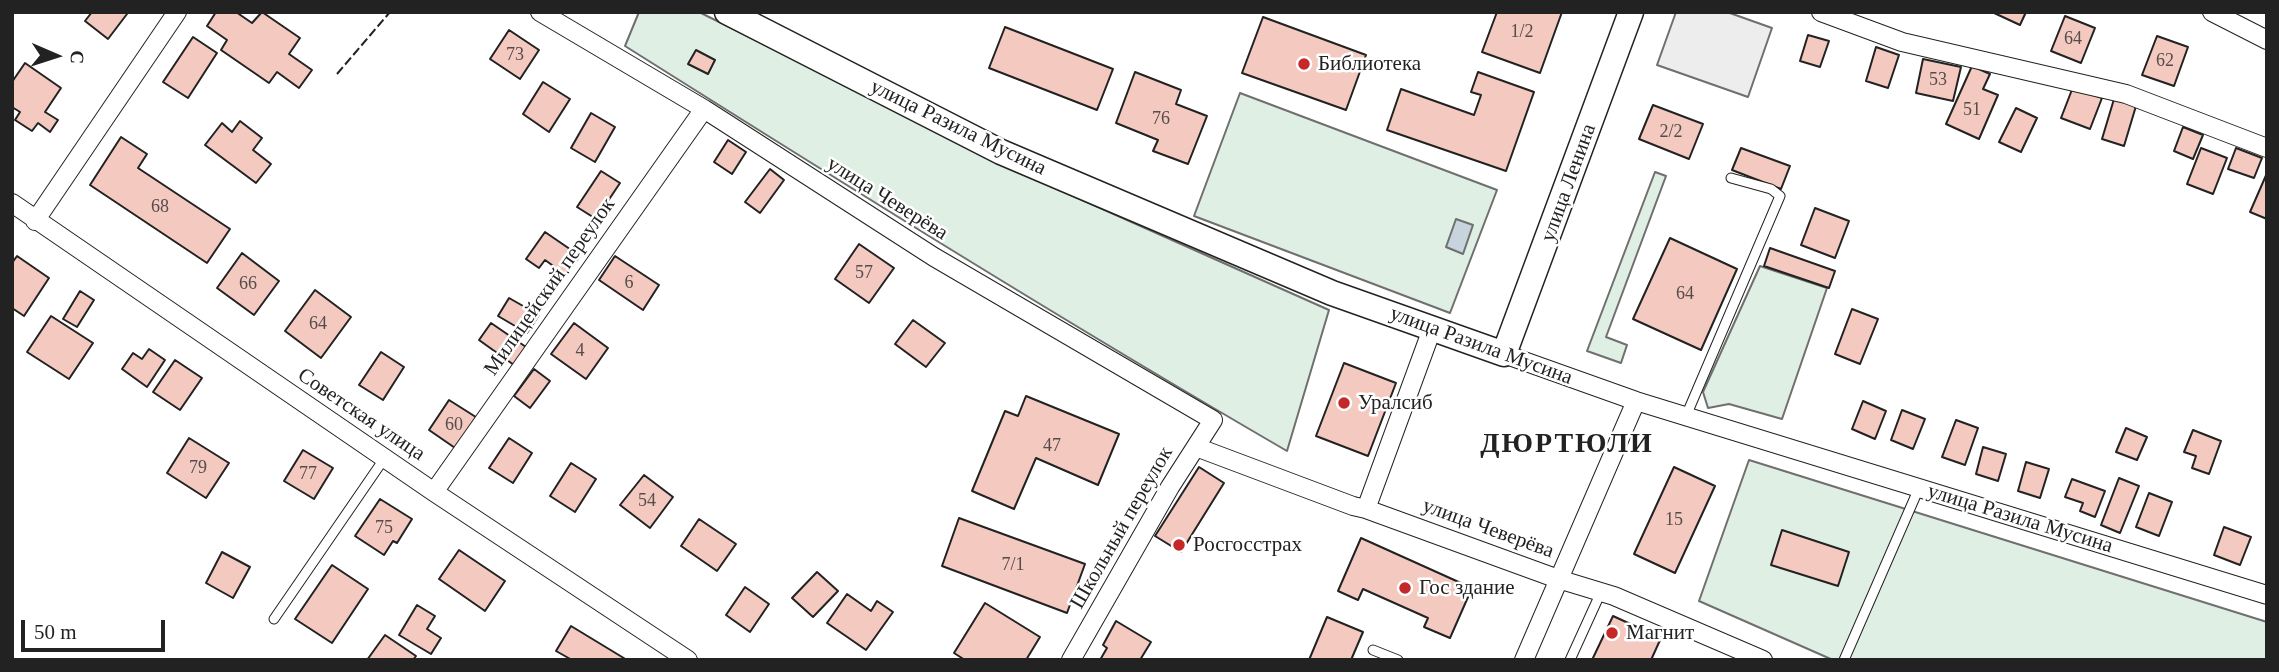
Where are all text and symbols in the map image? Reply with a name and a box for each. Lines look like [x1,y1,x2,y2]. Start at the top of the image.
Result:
north arrow [21,21,91,91]
house number: 1/2 [1510,21,1534,43]
house number: 64 [2064,28,2082,50]
house number: 73 [506,44,524,66]
text: С [67,50,88,65]
house number: 62 [2156,50,2174,72]
place label: Библиотека [1318,51,1421,77]
marker: Библиотека [1296,56,1312,72]
house number: 53 [1929,69,1947,91]
street label: улица Разила Мусина [866,74,1050,182]
house number: 51 [1963,99,1981,121]
house number: 76 [1152,108,1170,130]
street label: улица Ленина [1536,121,1602,245]
house number: 2/2 [1659,121,1683,143]
street label: улица Чеверёва [822,152,952,246]
street label: Милицейский переулок [479,193,621,381]
house number: 68 [151,196,169,218]
house number: 57 [855,262,873,284]
house number: 6 [624,272,634,294]
house number: 66 [239,273,257,295]
house number: 64 [1676,283,1694,305]
street label: улица Разила Мусина [1386,301,1576,391]
house number: 64 [309,313,327,335]
house number: 4 [576,340,584,362]
street label: Советская улица [292,363,430,467]
place label: Уралсиб [1358,390,1433,416]
marker: Уралсиб [1336,395,1352,411]
house number: 60 [445,414,463,436]
district label: ДЮРТЮЛИ [1481,428,1653,462]
house number: 47 [1043,435,1061,457]
street label: Школьный переулок [1065,442,1179,614]
house number: 79 [189,457,207,479]
house number: 77 [299,463,317,485]
street label: улица Разила Мусина [1924,479,2116,559]
house number: 54 [638,490,656,512]
street label: улица Чеверёва [1419,494,1557,564]
house number: 15 [1665,509,1683,531]
house number: 75 [375,517,393,539]
place label: Росгосстрах [1193,532,1302,558]
marker: Росгосстрах [1171,537,1187,553]
house number: 7/1 [1001,554,1025,576]
place label: Гос здание [1419,575,1515,601]
marker: Гос здание [1397,580,1413,596]
scale bar [24,606,168,650]
text: 50 m [34,620,77,644]
place label: Магнит [1626,620,1694,646]
marker: Магнит [1604,625,1620,641]

